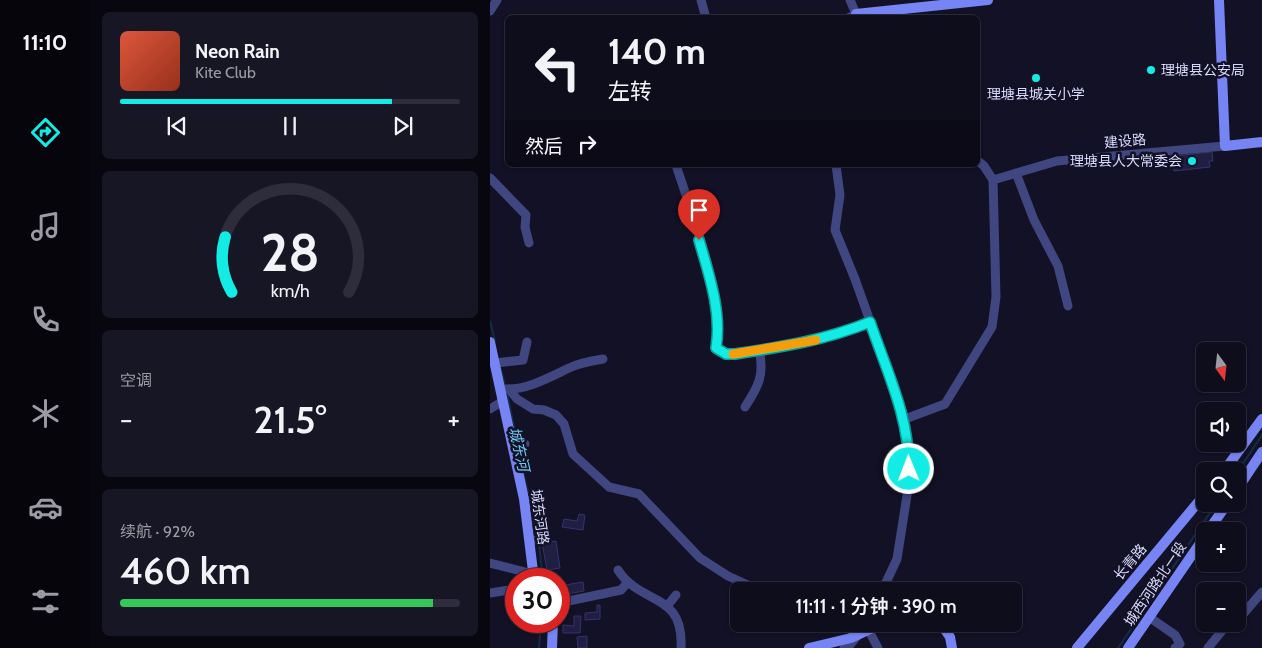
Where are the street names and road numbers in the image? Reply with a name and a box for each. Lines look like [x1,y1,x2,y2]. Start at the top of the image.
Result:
street label: 建设路 [1103,130,1147,152]
street label: 城东河路 [527,488,553,546]
street label: 城西河路北一段 [1120,538,1190,630]
street label: 长青路 [1110,540,1150,584]

